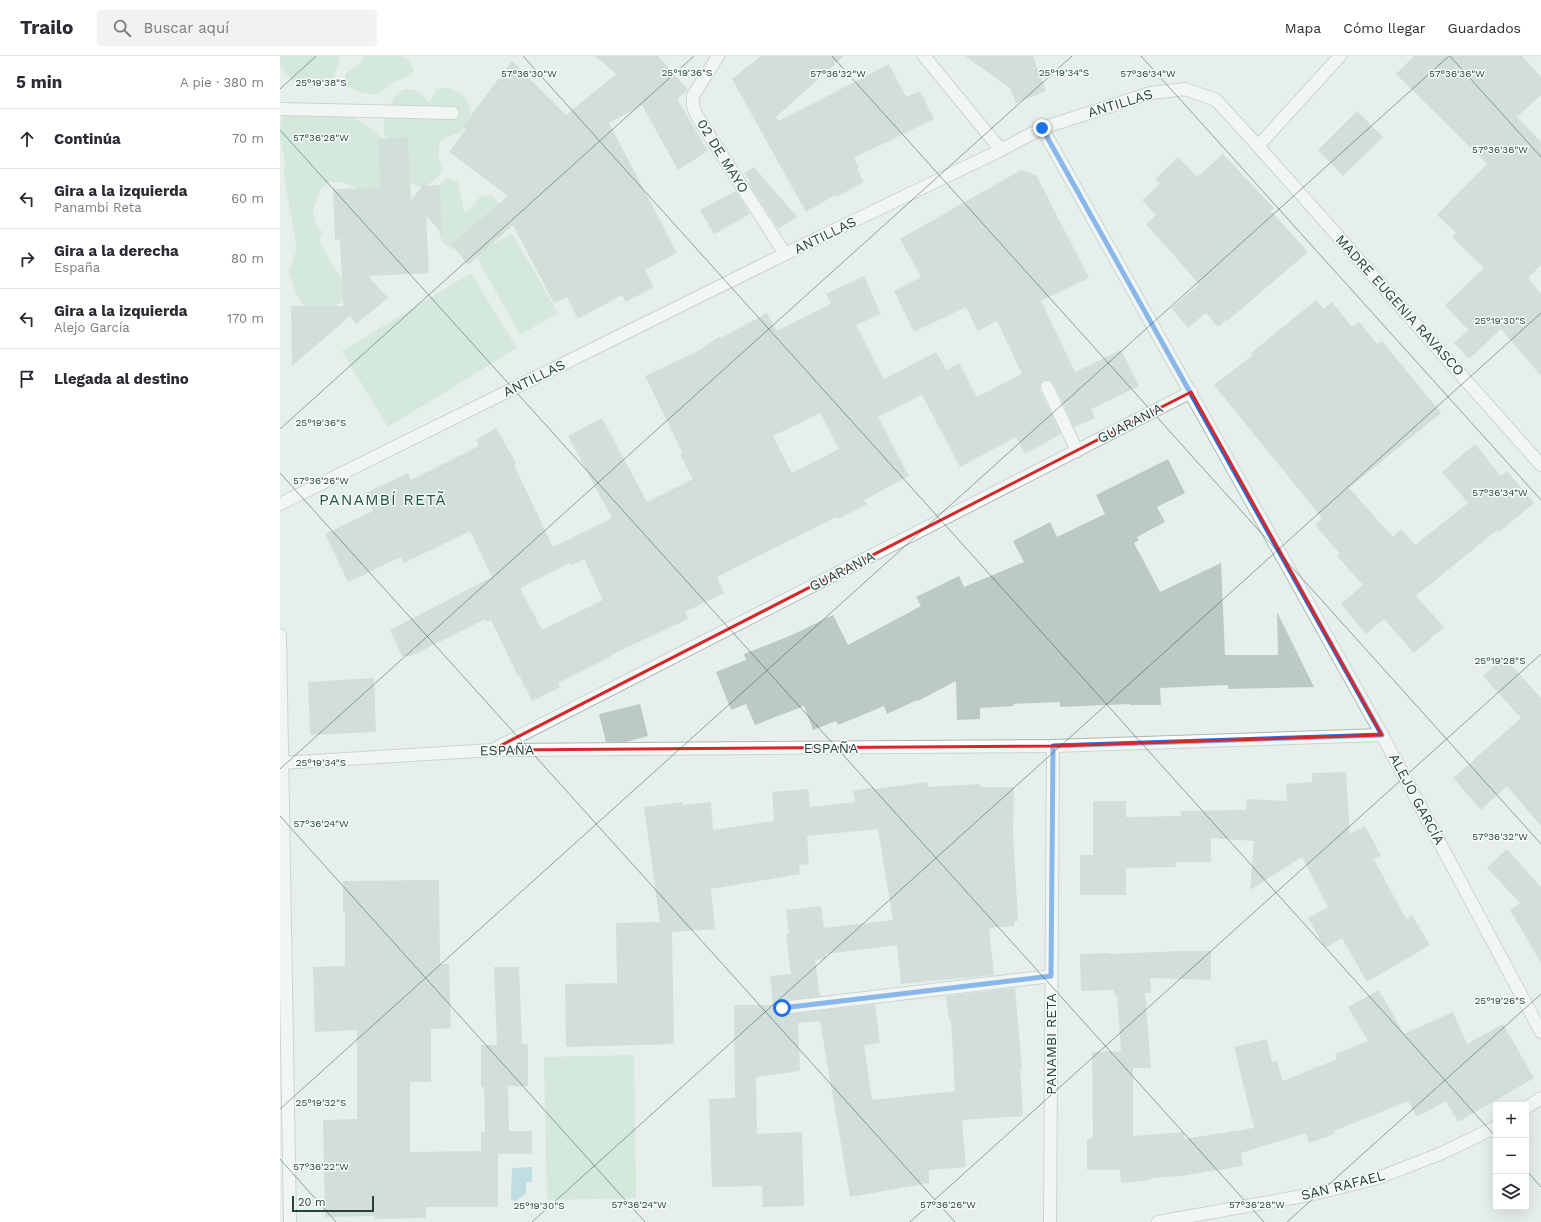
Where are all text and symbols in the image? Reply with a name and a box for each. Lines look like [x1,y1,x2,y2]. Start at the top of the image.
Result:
search box [97,10,377,46]
text: Trailo [20,16,73,39]
icon: search [111,17,133,39]
text: Buscar aquí [143,19,229,37]
text: Mapa [1285,20,1321,36]
text: Cómo llegar [1343,20,1426,36]
text: Guardados [1448,20,1521,36]
text: 25°19'36"S [661,67,713,78]
text: 25°19'34"S [1039,67,1089,78]
text: 57°36'30"W [501,68,557,79]
text: 57°36'32"W [810,68,866,79]
text: 57°36'34"W [1120,68,1176,79]
text: 57°36'36"W [1429,68,1485,79]
text: 5 min [16,72,62,92]
text: A pie · 380 m [180,75,264,90]
text: 25°19'38"S [295,77,347,88]
street label: ANTILLAS [1086,86,1154,120]
street label: 02 DE MAYO [694,116,752,196]
route end [1033,119,1051,137]
icon: ahead [16,128,38,150]
text: Continúa [54,130,121,148]
text: 70 m [232,131,264,146]
text: 57°36'28"W [293,132,349,143]
text: 57°36'36"W [1472,144,1528,155]
text: Gira a la izquierda [54,182,187,200]
icon: left [16,188,38,210]
text: 60 m [231,191,264,206]
text: Panambi Reta [54,200,142,215]
street label: ANTILLAS [791,213,859,257]
street label: MADRE EUGENIA RAVASCO [1332,231,1468,379]
text: Gira a la derecha [54,242,179,260]
icon: right [16,248,38,270]
text: 80 m [231,251,264,266]
text: España [54,260,100,275]
text: Gira a la izquierda [54,302,187,320]
icon: left [16,308,38,330]
text: 170 m [227,311,264,326]
text: 25°19'30"S [1474,315,1526,326]
text: Alejo García [54,320,130,335]
street label: ANTILLAS [500,356,568,400]
icon: arrive [16,368,38,390]
text: Llegada al destino [54,370,189,388]
street label: GUARANIA [1095,400,1165,446]
text: 25°19'36"S [295,417,347,428]
text: 57°36'26"W [293,475,349,486]
text: 57°36'34"W [1472,487,1528,498]
district label: PANAMBÍ RETÃ [319,490,447,509]
street label: GUARANIA [807,548,877,594]
text: 25°19'28"S [1474,655,1526,666]
street label: ESPAÑA [804,740,858,756]
street label: ESPAÑA [480,742,534,758]
street label: ALEJO GARCÍA [1386,751,1448,847]
text: 25°19'34"S [296,757,346,768]
text: 57°36'24"W [293,818,349,829]
text: 57°36'32"W [1472,831,1528,842]
street label: PANAMBI RETA [1043,993,1059,1095]
text: 25°19'26"S [1474,995,1526,1006]
route start [773,999,791,1017]
text: 25°19'32"S [296,1097,346,1108]
map controls [1493,1102,1529,1210]
button: + [1493,1102,1529,1138]
button: − [1493,1138,1529,1174]
text: 57°36'22"W [293,1161,349,1172]
street label: SAN RAFAEL [1299,1167,1387,1203]
button: layers [1493,1174,1529,1210]
scale bar [292,1194,374,1213]
text: 20 m [298,1196,326,1209]
text: 57°36'24"W [611,1199,667,1210]
text: 57°36'26"W [920,1199,976,1210]
text: 57°36'28"W [1229,1199,1285,1210]
text: 25°19'30"S [513,1200,565,1211]

